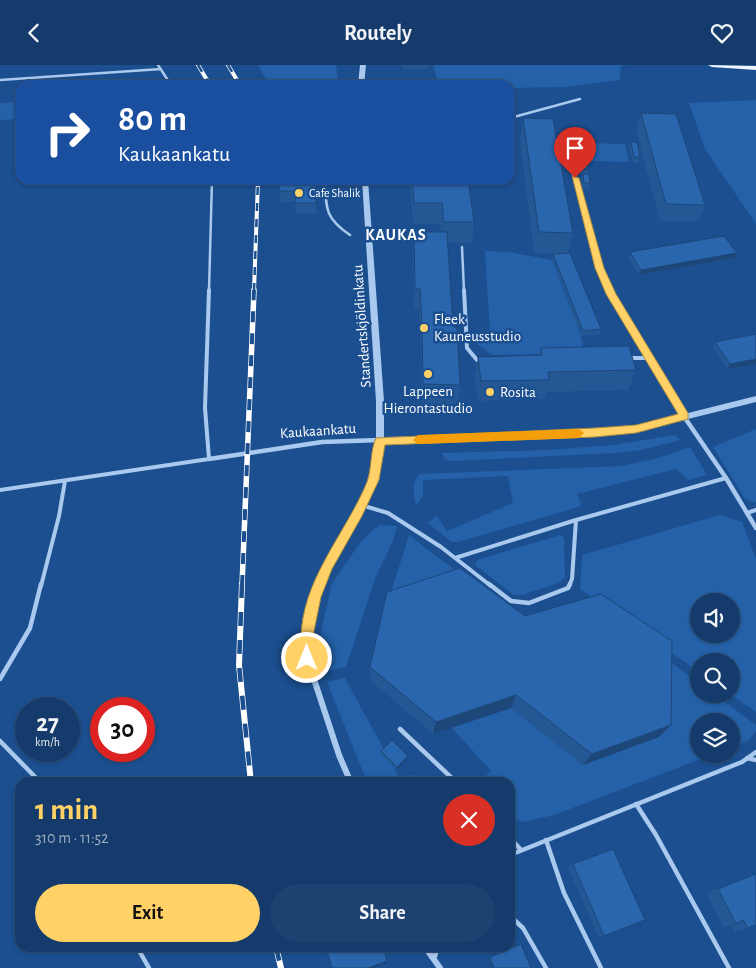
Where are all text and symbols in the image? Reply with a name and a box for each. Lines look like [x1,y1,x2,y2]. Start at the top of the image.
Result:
icon: back [20,19,48,47]
icon: heart [708,19,736,47]
text: Routely [344,22,412,44]
icon: right [35,100,100,165]
text: 80 m [118,102,187,137]
pin [554,127,596,178]
icon: arrive [561,134,589,162]
text: Kaukaankatu [118,143,230,165]
marker: Cafe Shalik [293,187,305,199]
place label: Cafe Shalik [309,187,361,199]
district label: KAUKAS [365,227,427,243]
street label: Standertskjöldinkatu [350,264,374,388]
place label: Fleek Kauneusstudio [434,312,521,344]
marker: Fleek Kauneusstudio [418,322,430,334]
marker: Lappeen Hierontastudio [422,368,434,380]
place label: Lappeen Hierontastudio [383,384,473,416]
place label: Rosita [500,385,536,400]
marker: Rosita [484,386,496,398]
street label: Kaukaankatu [279,421,357,441]
map controls [690,593,740,763]
button: sound [690,593,740,643]
position arrow [280,631,332,683]
button: search [690,653,740,703]
speed limit sign: 30 [90,697,155,762]
text: 27 [36,711,59,736]
button: layers [690,713,740,763]
text: km/h [35,736,60,748]
button: close [443,794,495,846]
text: 1 min [35,795,98,825]
text: 310 m · 11:52 [35,830,109,846]
button: Exit [35,884,260,942]
button: Share [270,884,495,942]

